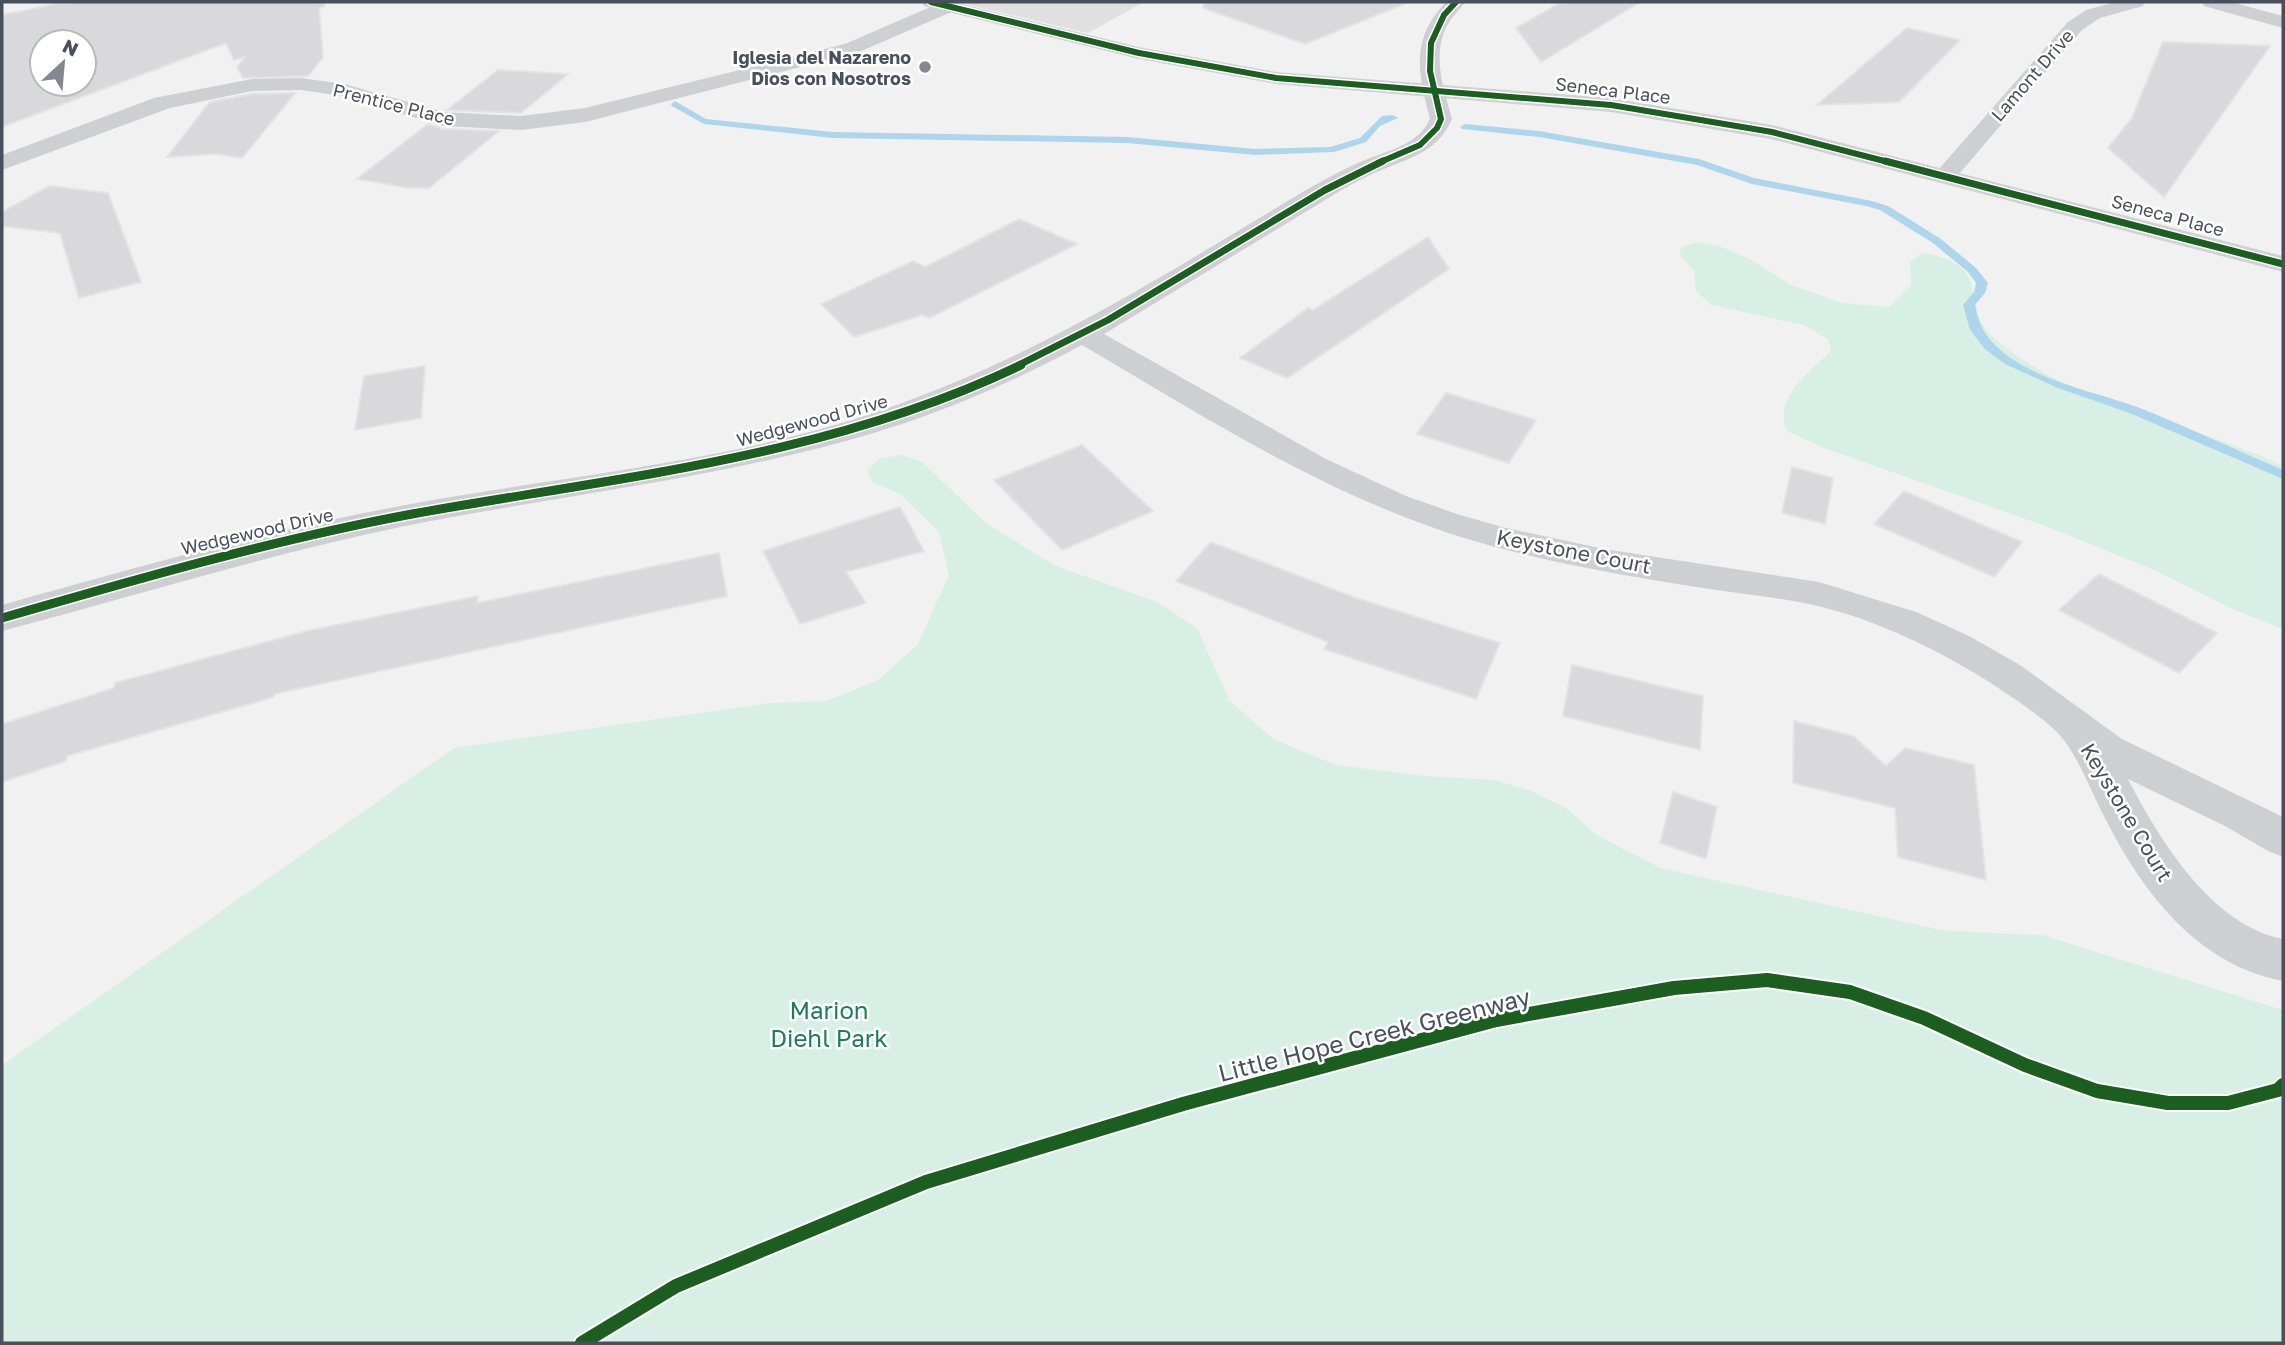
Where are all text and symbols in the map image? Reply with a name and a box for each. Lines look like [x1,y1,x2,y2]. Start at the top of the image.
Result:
street label: Lamont Drive [1986,25,2078,125]
north arrow [28,28,98,98]
text: N [59,34,82,61]
place label: Iglesia del Nazareno Dios con Nosotros [732,46,911,89]
marker: Iglesia del Nazareno Dios con Nosotros [917,59,933,75]
street label: Seneca Place [1554,72,1672,108]
street label: Prentice Place [331,78,457,130]
street label: Seneca Place [2109,189,2227,241]
street label: Wedgewood Drive [734,389,890,451]
street label: Wedgewood Drive [179,503,335,559]
street label: Keystone Court [1495,523,1653,579]
street label: Keystone Court [2076,738,2178,886]
street label: Little Hope Creek Greenway [1215,981,1533,1087]
park label: Marion Diehl Park [770,995,888,1052]

